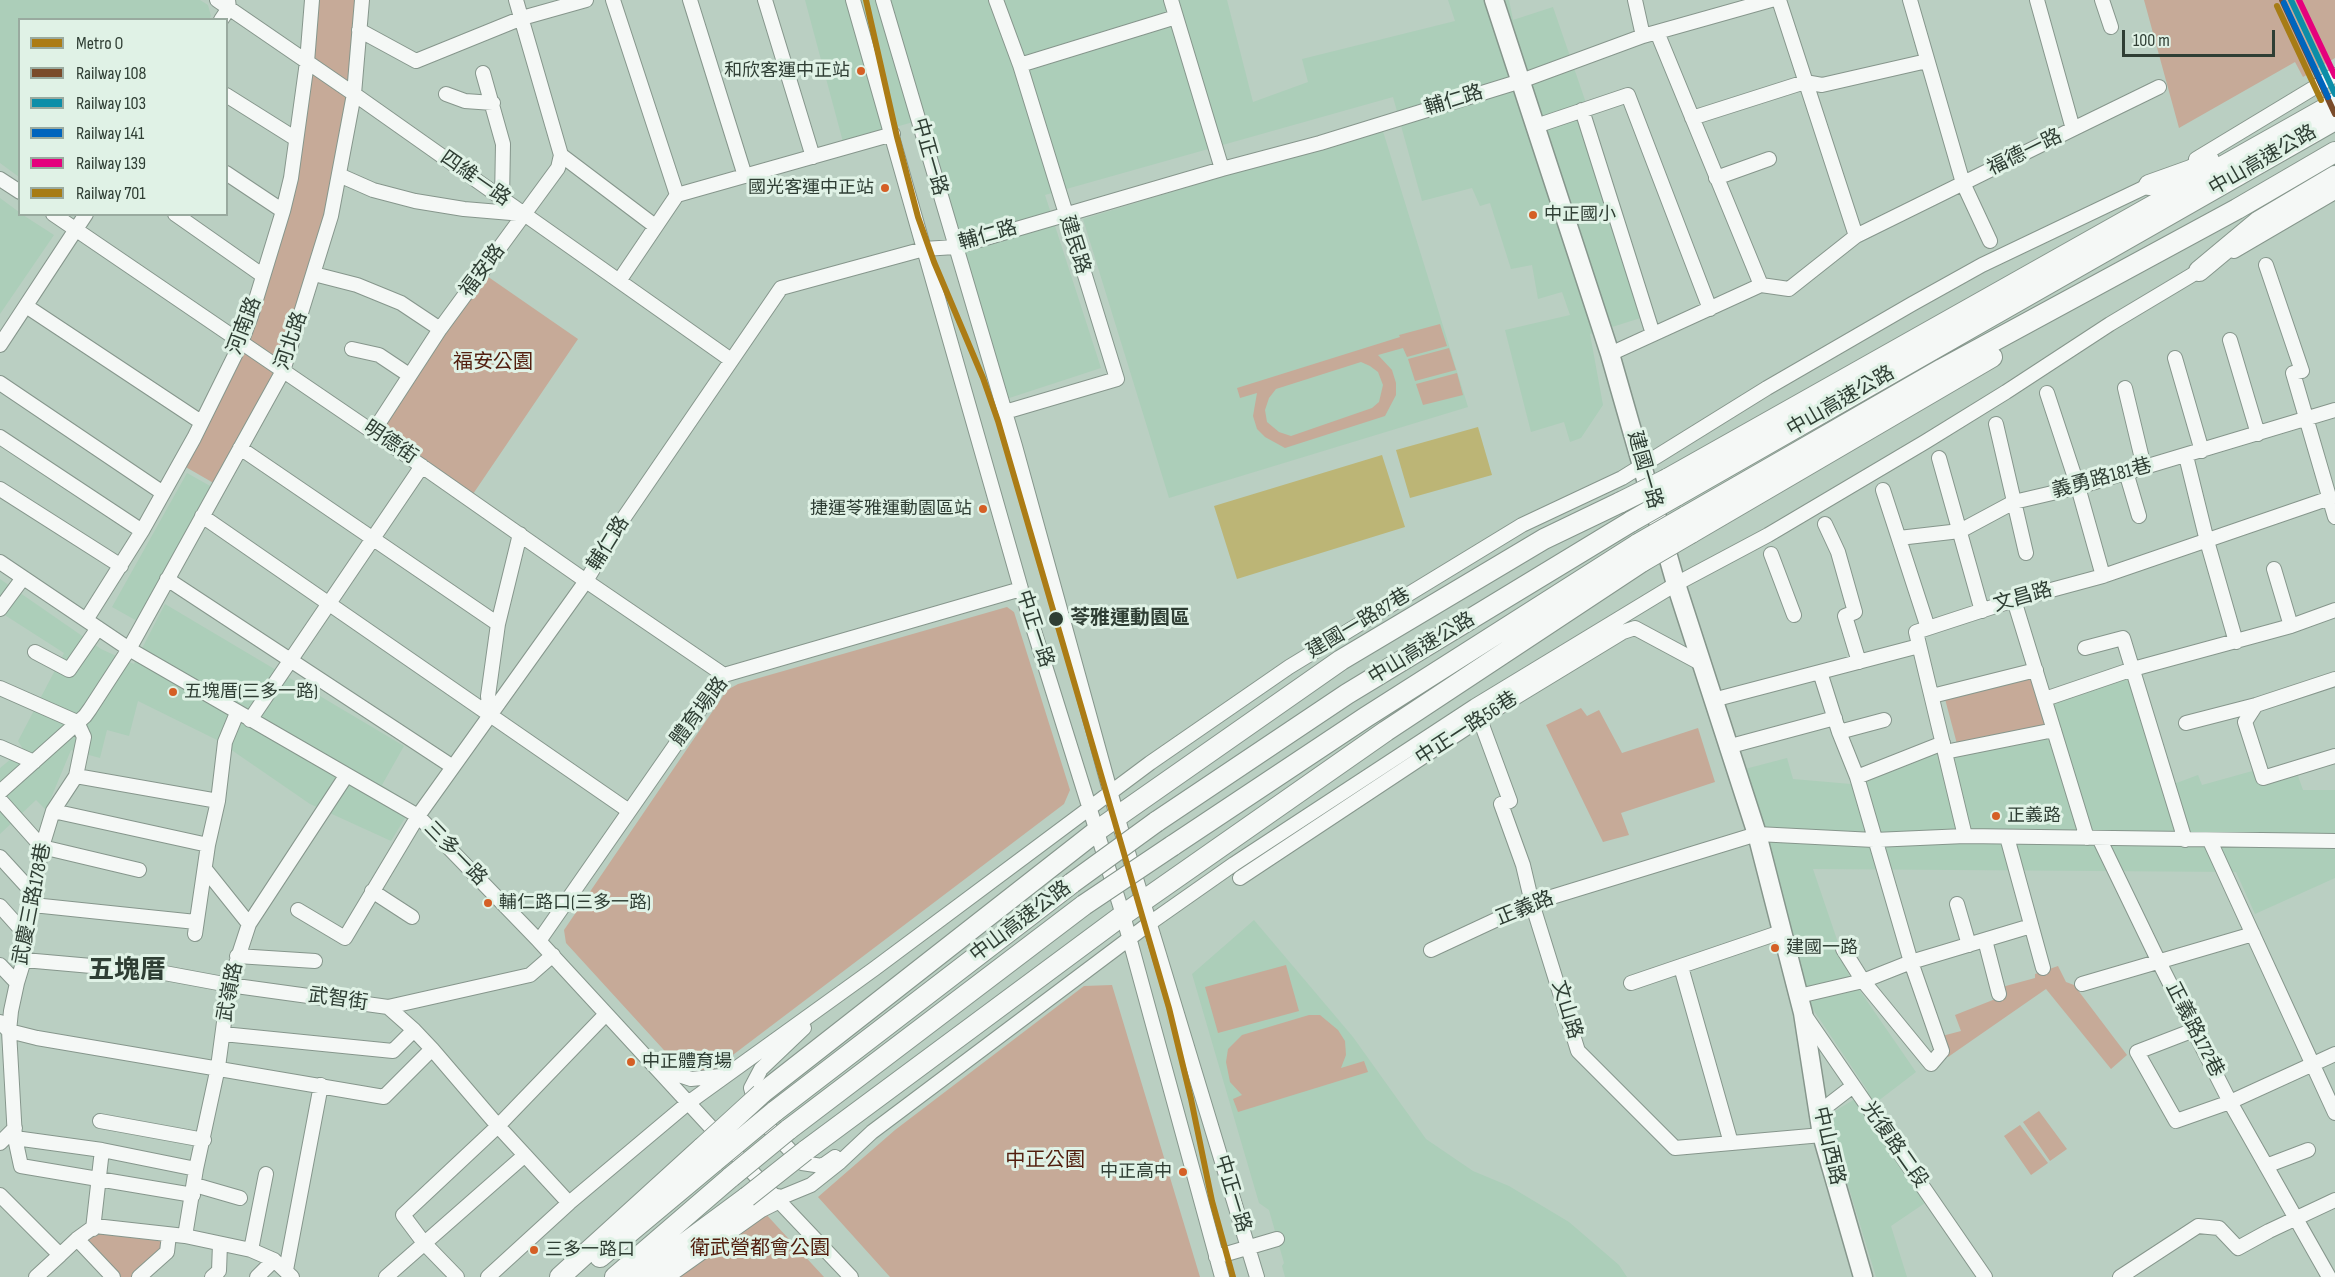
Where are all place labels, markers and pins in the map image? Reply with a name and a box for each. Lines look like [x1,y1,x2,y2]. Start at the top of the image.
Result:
place label: 和欣客運中正站 [724,60,850,82]
marker: 和欣客運中正站 [855,65,867,77]
place label: 國光客運中正站 [748,177,874,199]
marker: 國光客運中正站 [879,182,891,194]
place label: 中正國小 [1544,204,1616,226]
marker: 中正國小 [1527,209,1539,221]
place label: 捷運苓雅運動園區站 [810,498,972,520]
marker: 捷運苓雅運動園區站 [977,503,989,515]
place label: 苓雅運動園區 [1070,607,1190,631]
marker: 苓雅運動園區 [1047,610,1065,628]
place label: 五塊厝(三多一路) [184,681,318,703]
marker: 五塊厝(三多一路) [167,686,179,698]
place label: 正義路 [2007,805,2061,827]
marker: 正義路 [1990,810,2002,822]
place label: 輔仁路口(三多一路) [499,892,651,914]
marker: 輔仁路口(三多一路) [482,897,494,909]
place label: 建國一路 [1786,937,1858,959]
marker: 建國一路 [1769,942,1781,954]
place label: 中正體育場 [642,1051,732,1073]
marker: 中正體育場 [625,1056,637,1068]
place label: 中正高中 [1100,1161,1172,1183]
marker: 中正高中 [1177,1166,1189,1178]
place label: 三多一路口 [545,1239,635,1261]
marker: 三多一路口 [528,1244,540,1256]

